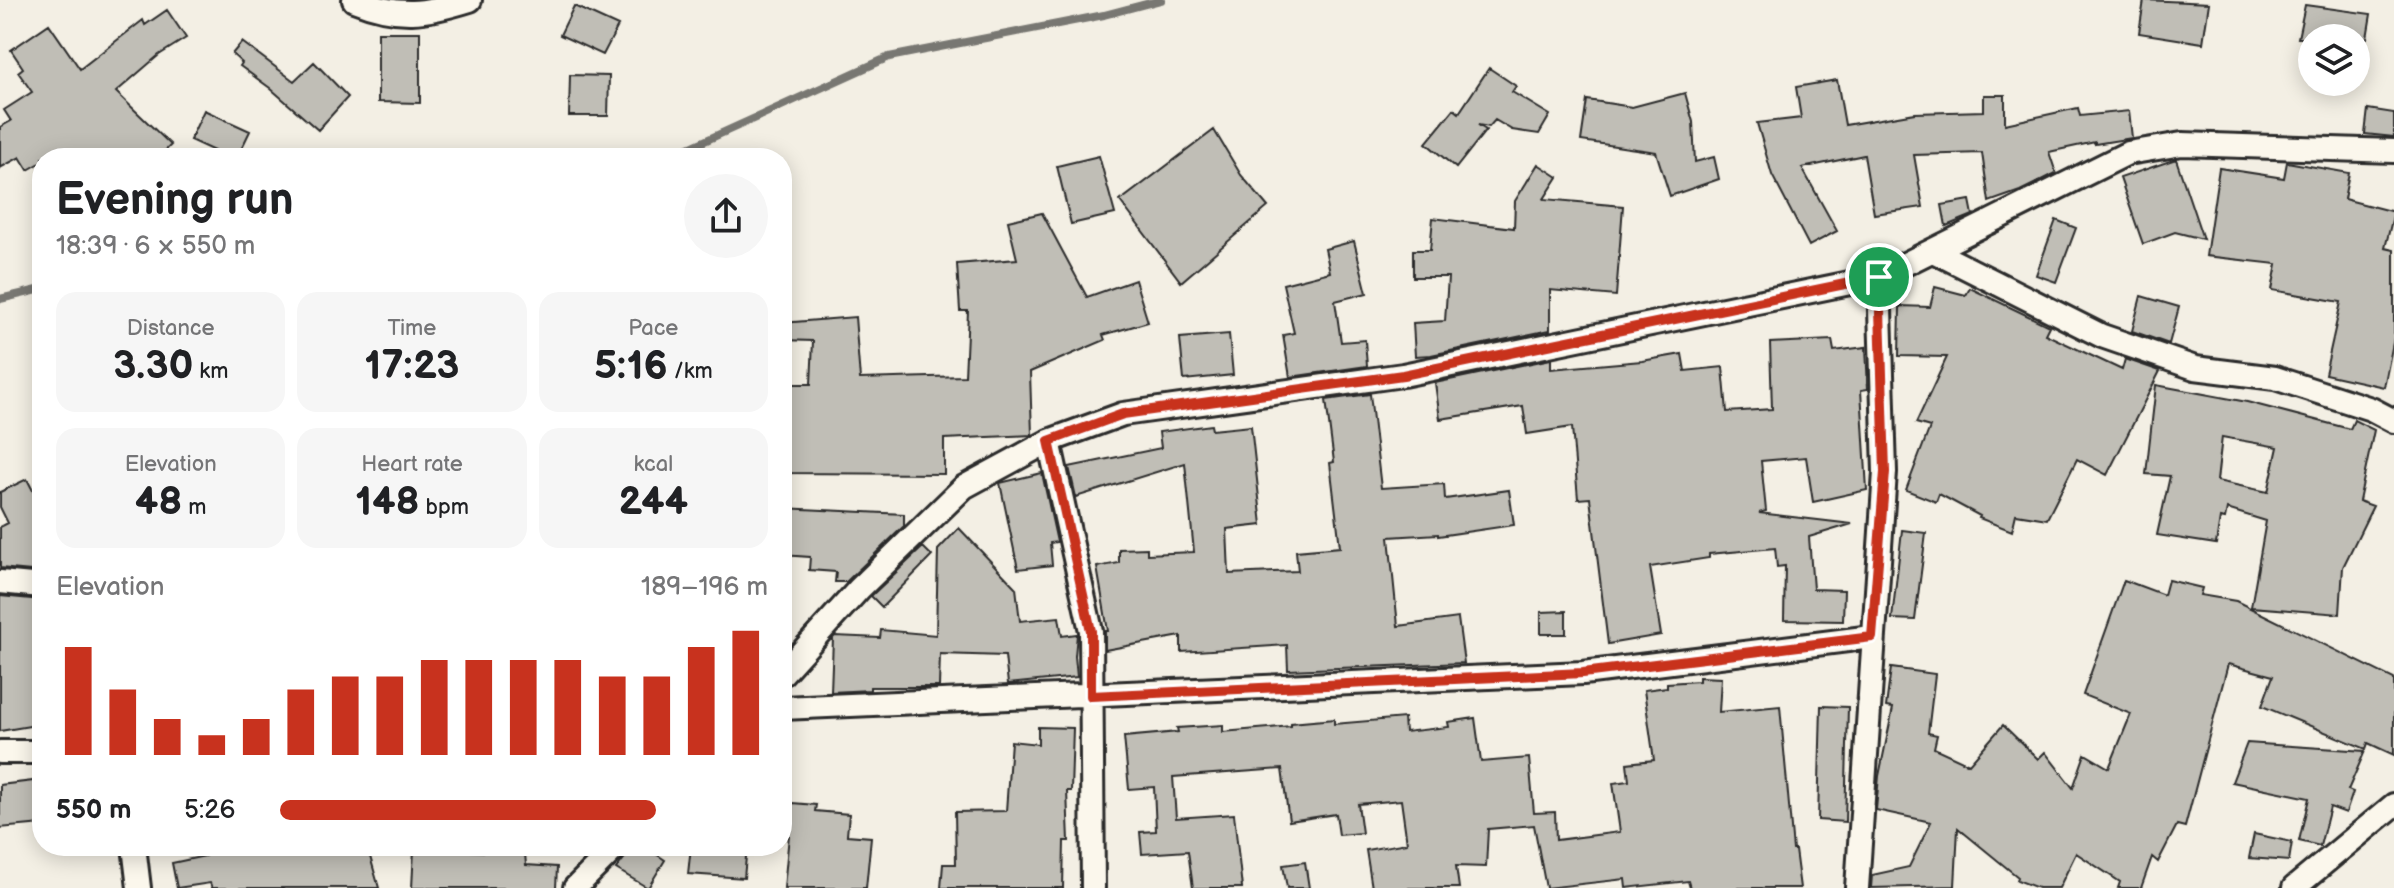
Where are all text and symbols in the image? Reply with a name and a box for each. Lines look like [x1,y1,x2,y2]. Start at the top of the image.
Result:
map controls [2298,24,2370,96]
button: layers [2298,24,2370,96]
text: Evening run [56,174,293,227]
button: share [684,174,768,258]
text: 18:39 · 6 × 550 m [56,231,255,262]
pin [1845,243,1913,311]
icon: arrive [1857,255,1901,299]
text: Distance [127,315,215,342]
text: Time [388,315,436,342]
text: Pace [628,315,678,342]
text: 3.30 [113,342,193,390]
text: 17:23 [365,342,459,390]
text: 5:16 [594,342,668,390]
text: km [193,358,228,385]
text: /km [668,358,713,385]
text: Elevation [125,451,217,478]
text: Heart rate [361,451,463,478]
text: kcal [634,451,673,478]
text: 48 [135,478,182,526]
text: 148 [355,478,420,526]
text: 244 [619,478,688,526]
text: m [182,494,207,521]
text: bpm [420,494,469,521]
text: Elevation [56,572,164,603]
text: 189–196 m [641,572,768,603]
text: 550 m [56,795,131,826]
text: 5:26 [184,795,235,826]

